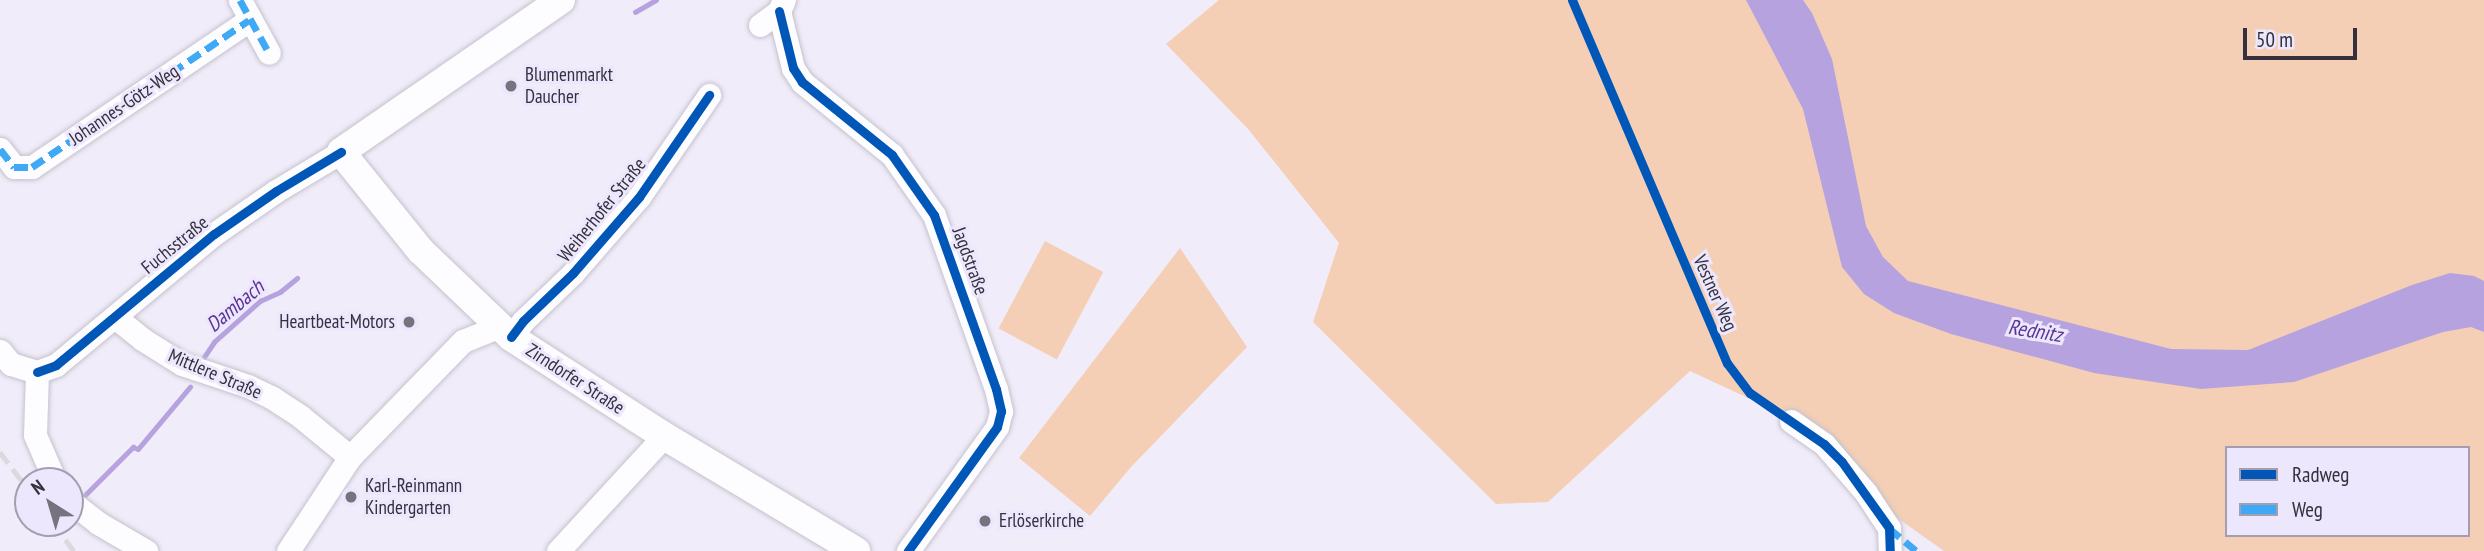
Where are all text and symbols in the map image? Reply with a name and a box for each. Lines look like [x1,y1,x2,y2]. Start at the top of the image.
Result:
scale bar [2246,14,2360,58]
text: 50 m [2256,26,2293,53]
street label: Johannes-Götz-Weg [65,60,183,150]
place label: Blumenmarkt Daucher [525,64,613,108]
marker: Blumenmarkt Daucher [503,78,519,94]
street label: Weiherhofer Straße [553,154,651,266]
street label: Fuchsstraße [137,211,213,279]
street label: Jagdstraße [947,224,993,298]
street label: Vestner Weg [1688,251,1742,335]
water label: Dambach [201,275,269,337]
place label: Heartbeat-Motors [279,311,395,333]
marker: Heartbeat-Motors [401,314,417,330]
water label: Rednitz [2006,314,2064,348]
street label: Zirndorfer Straße [522,339,628,419]
street label: Mittlere Straße [165,344,265,404]
legend [2225,446,2470,537]
text: Radweg [2292,461,2349,488]
north arrow [14,467,84,537]
text: N [26,474,49,500]
place label: Karl-Reinmann Kindergarten [365,475,462,519]
marker: Karl-Reinmann Kindergarten [343,489,359,505]
text: Weg [2292,496,2323,523]
place label: Erlöserkirche [999,510,1084,532]
marker: Erlöserkirche [977,513,993,529]

